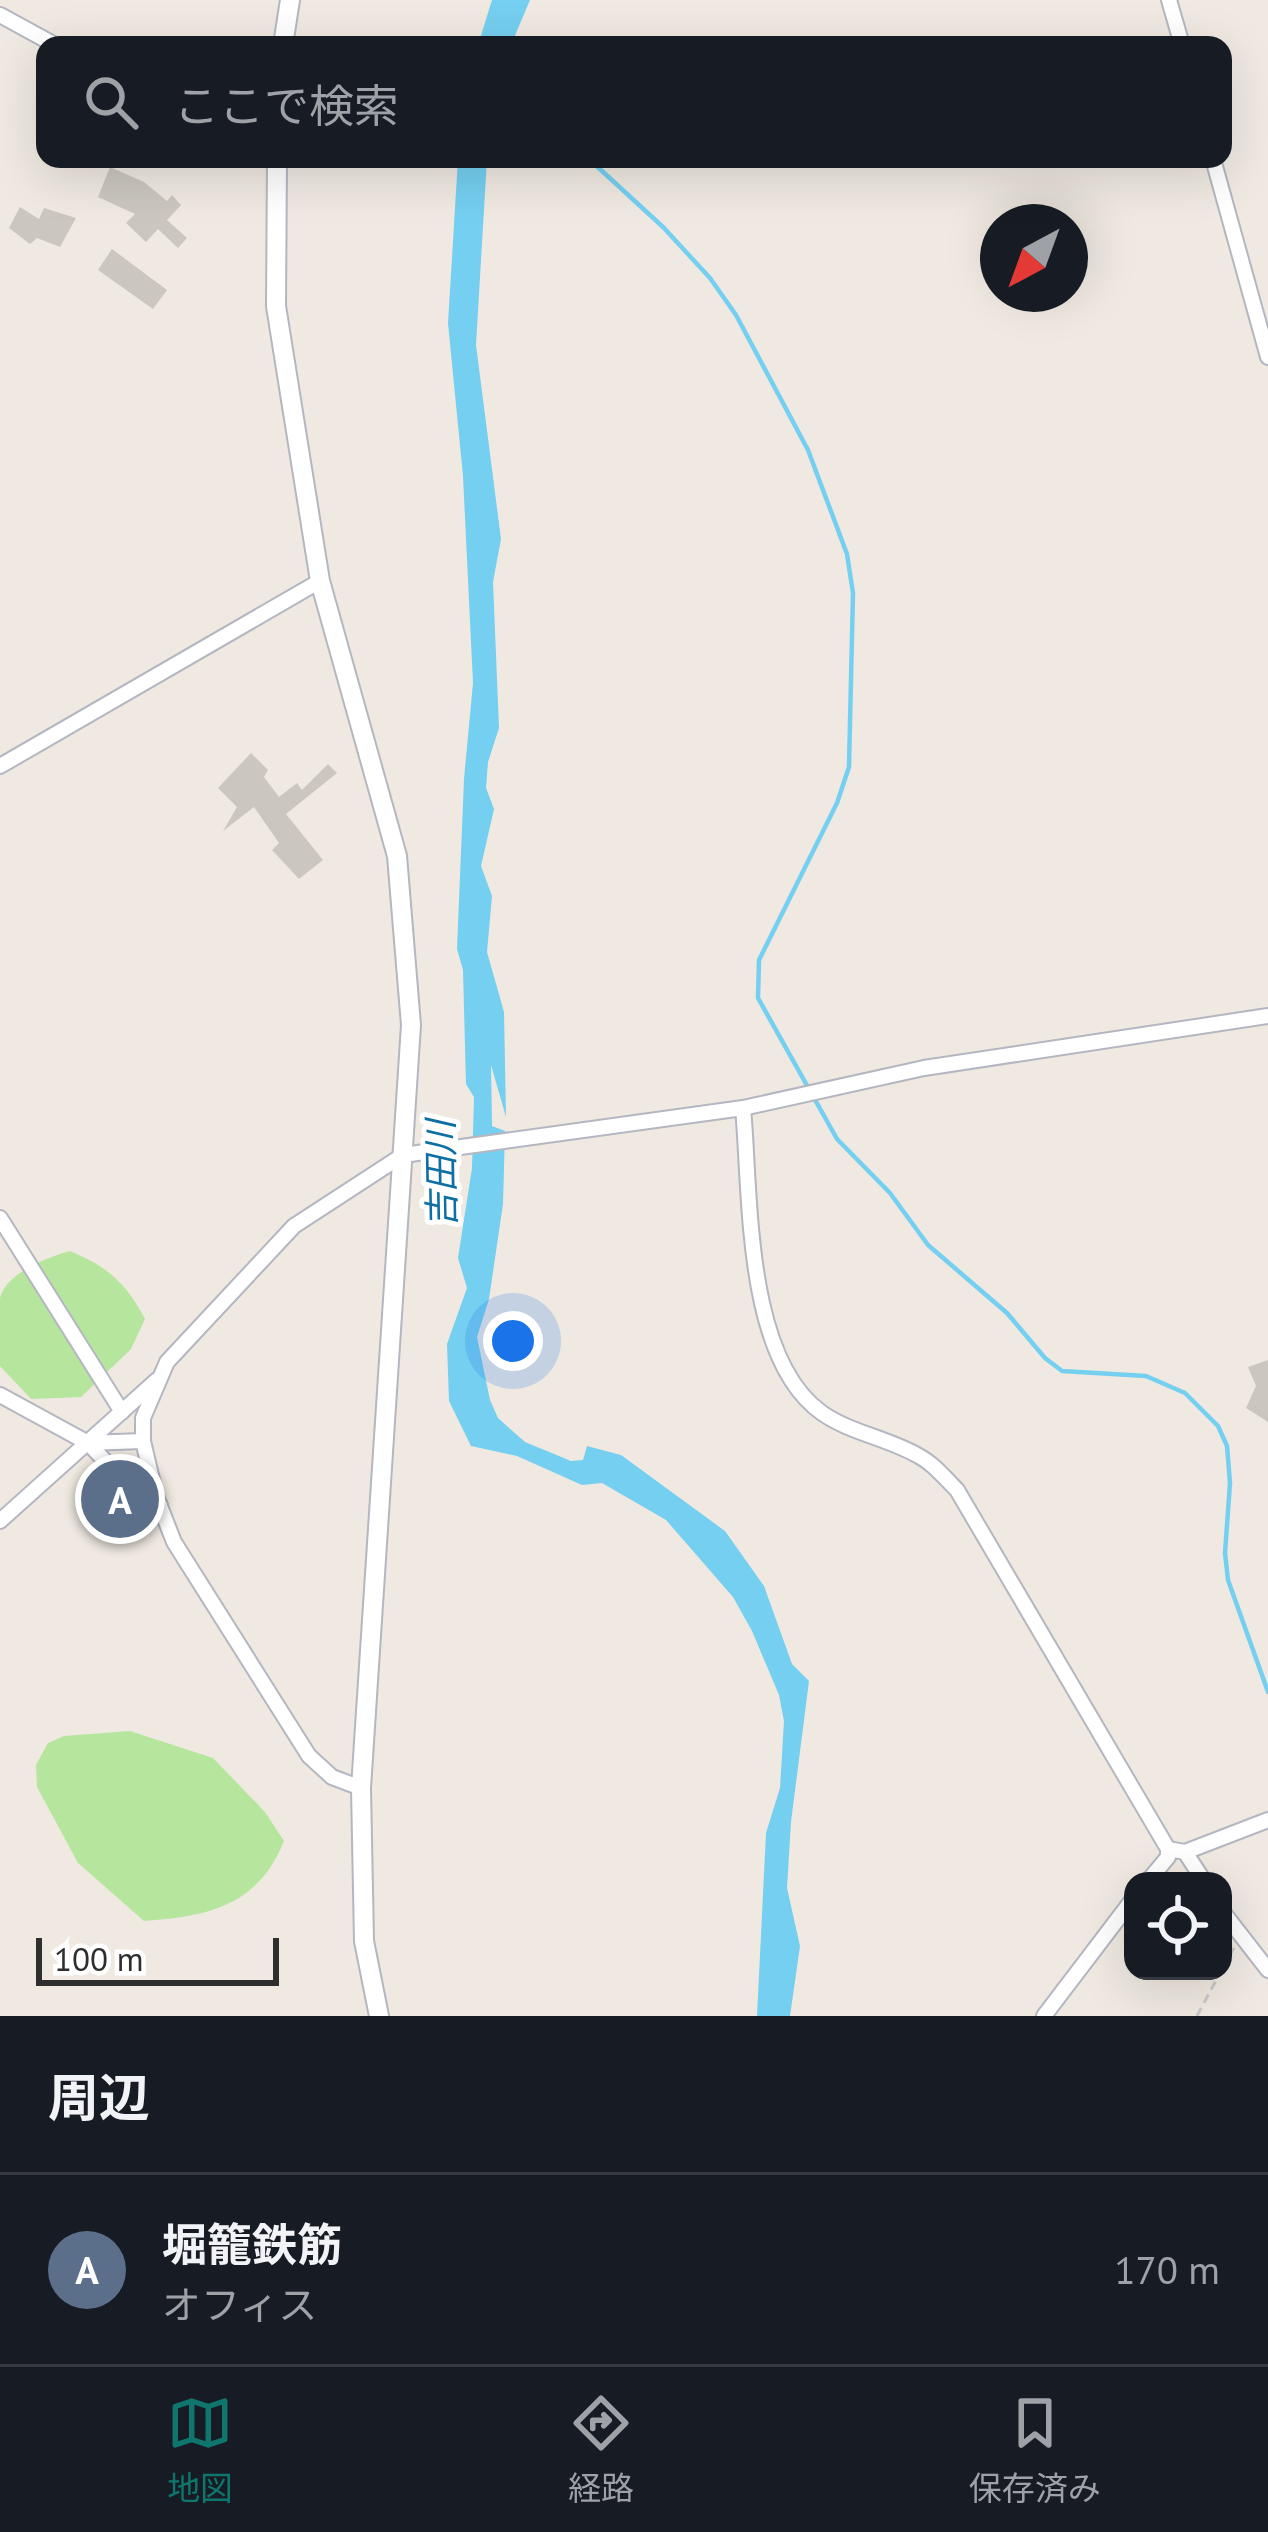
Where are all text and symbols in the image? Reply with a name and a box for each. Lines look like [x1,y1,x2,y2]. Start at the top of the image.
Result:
search box [36,36,1232,168]
icon: search [78,69,144,135]
text: ここで検索 [174,76,399,134]
north arrow [980,204,1088,312]
water label: 吉田川 [416,1116,465,1228]
your location [483,1311,543,1371]
pin: A [81,1454,159,1544]
map controls [1124,1872,1232,1980]
button: locate [1124,1872,1232,1980]
scale bar [36,1932,279,1985]
text: 100 m [54,1937,144,1980]
text: 周辺 [48,2064,150,2130]
text: 堀籠鉄筋 [162,2215,342,2273]
text: A [75,2244,99,2295]
text: 170 m [1114,2244,1220,2295]
text: オフィス [162,2279,317,2330]
tab: 地図 [167,2390,233,2510]
tab: 経路 [568,2390,634,2510]
tab: 保存済み [969,2390,1101,2510]

